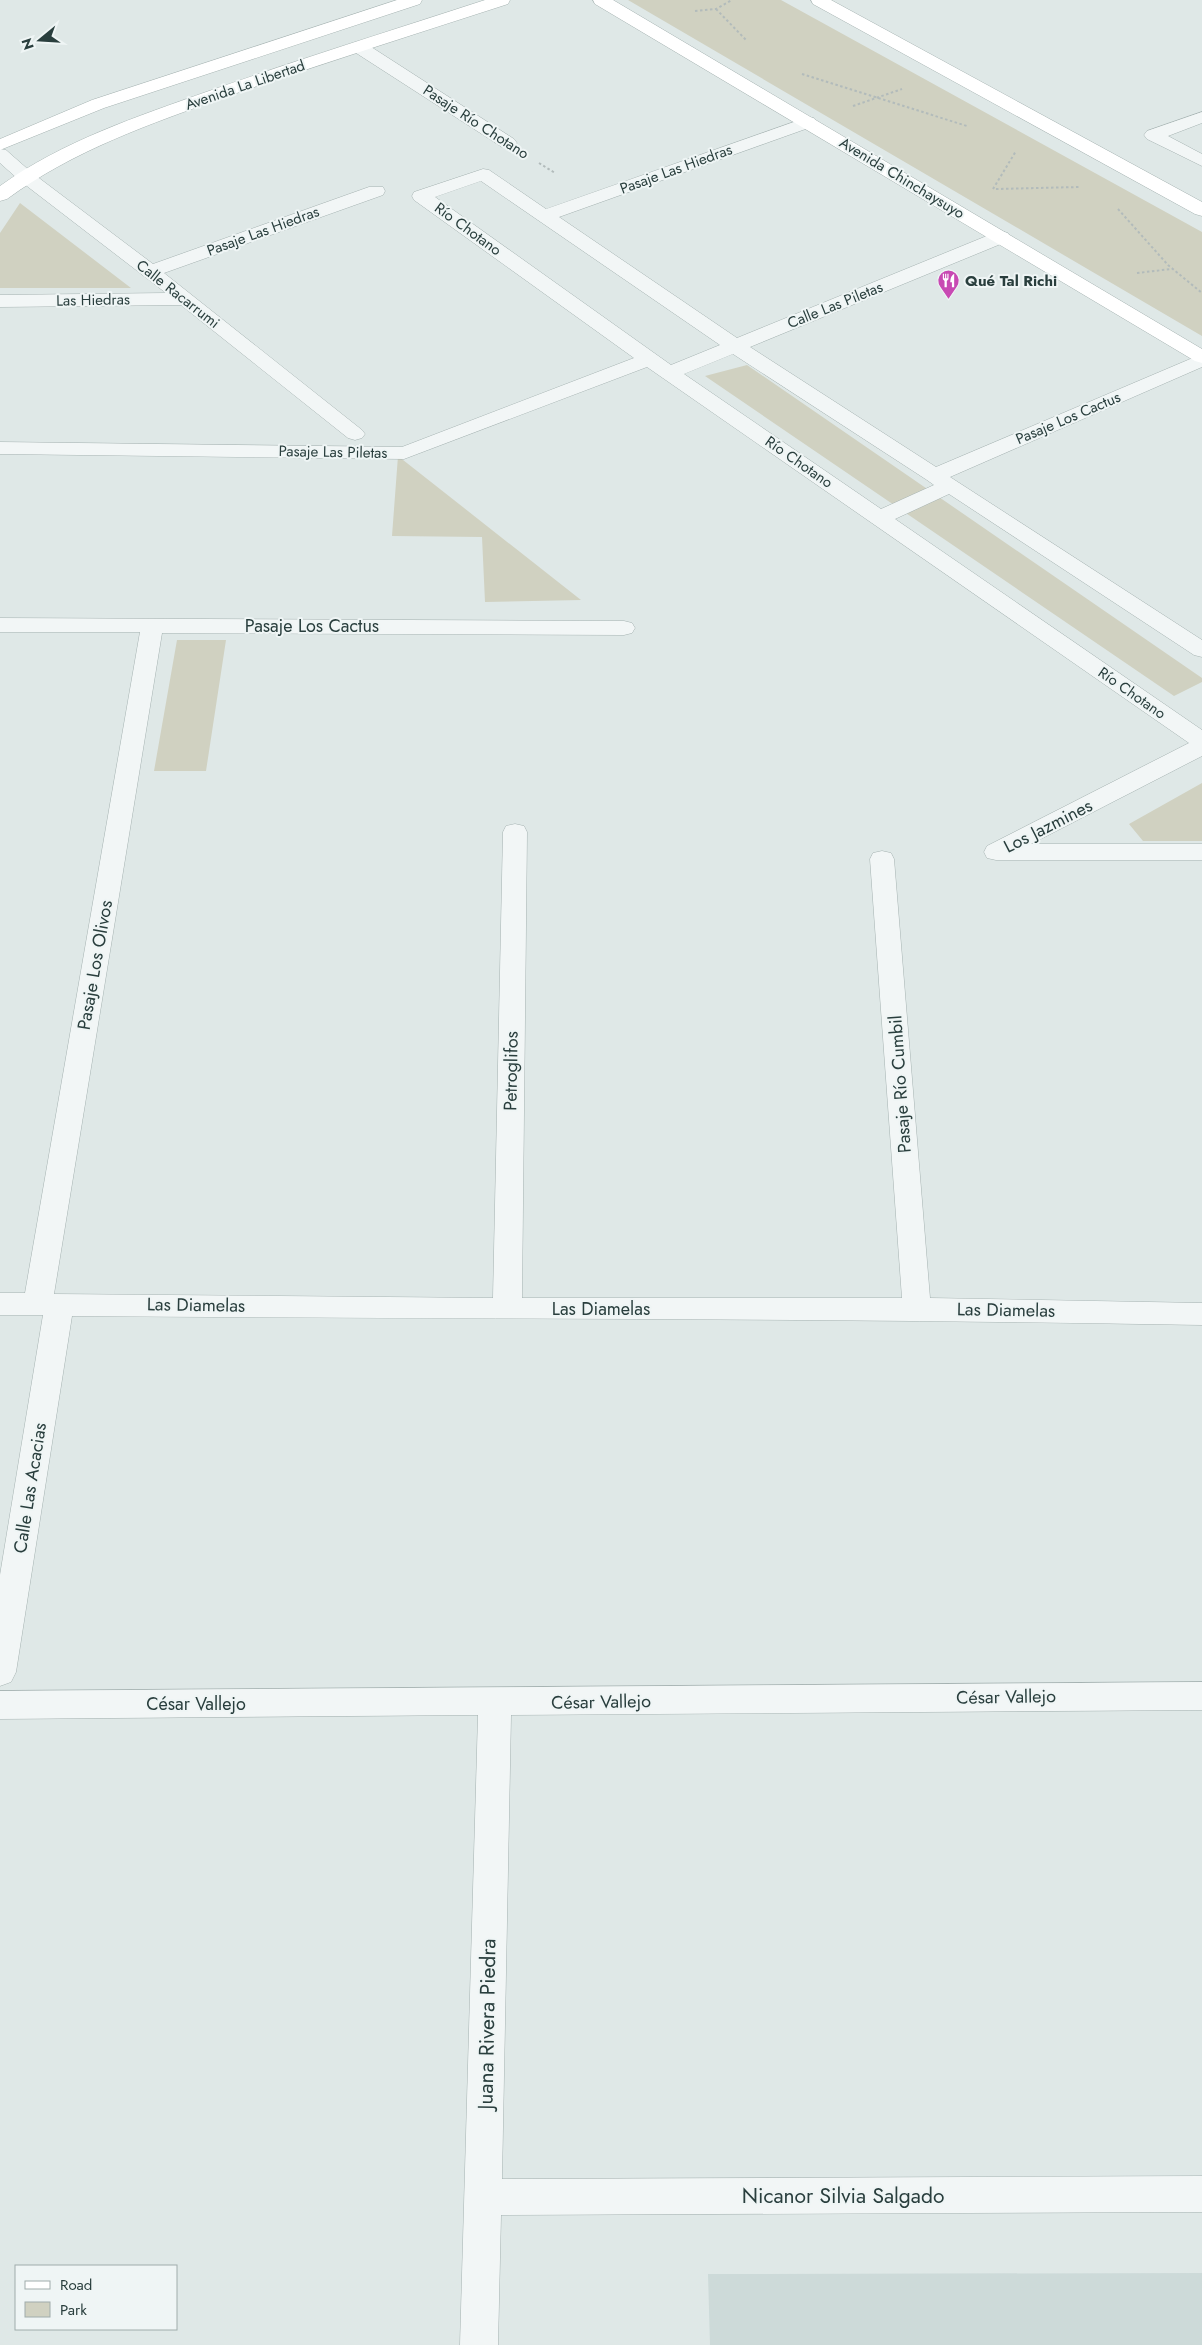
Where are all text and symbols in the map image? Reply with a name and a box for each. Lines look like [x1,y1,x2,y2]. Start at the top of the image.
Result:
north arrow [15,15,65,65]
text: N [16,36,39,52]
street label: Avenida La Libertad [182,54,308,116]
street label: Pasaje Río Chotano [419,79,533,165]
street label: Avenida Chinchaysuyo [835,132,969,224]
street label: Pasaje Las Hiedras [617,138,735,200]
street label: Río Chotano [430,197,506,261]
street label: Pasaje Las Hiedras [204,200,322,262]
street label: Calle Racarrumi [132,254,224,334]
restaurant icon: Qué Tal Richi [937,269,961,300]
place label: Qué Tal Richi [965,270,1057,292]
street label: Calle Las Piletas [784,276,886,334]
street label: Las Hiedras [56,288,130,312]
street label: Pasaje Los Cactus [1012,386,1124,450]
street label: Río Chotano [761,431,837,493]
street label: Pasaje Las Piletas [278,440,388,464]
street label: Pasaje Los Cactus [245,613,379,639]
street label: Río Chotano [1094,662,1170,724]
street label: Los Jazmines [999,793,1097,859]
street label: Pasaje Los Olivos [71,898,119,1032]
street label: Pasaje Río Cumbil [882,1014,918,1154]
street label: Petroglifos [497,1031,525,1111]
street label: Las Diamelas [147,1291,245,1319]
street label: Las Diamelas [552,1296,650,1322]
street label: Las Diamelas [957,1296,1055,1324]
street label: Calle Las Acacias [7,1421,53,1555]
street label: César Vallejo [956,1683,1056,1711]
street label: César Vallejo [551,1688,651,1716]
street label: César Vallejo [146,1691,246,1717]
street label: Juana Rivera Piedra [470,1938,503,2113]
street label: Nicanor Silvia Salgado [742,2181,944,2211]
legend [15,2265,178,2330]
text: Road [60,2274,92,2296]
text: Park [60,2299,87,2321]

